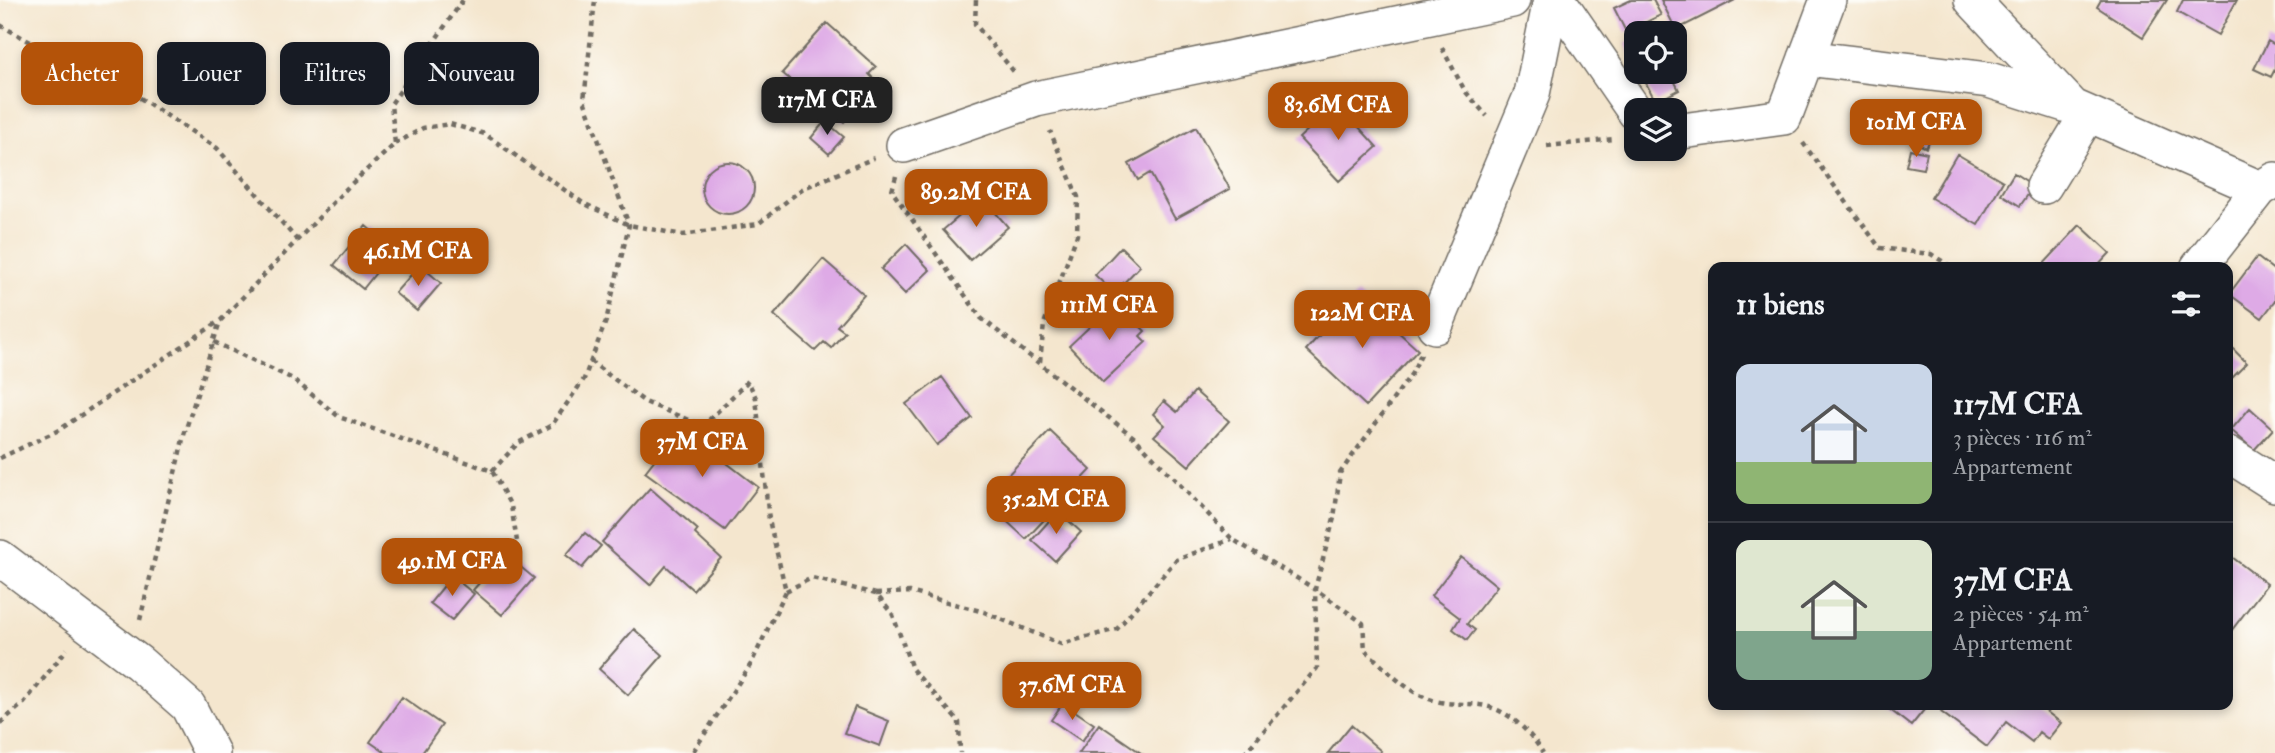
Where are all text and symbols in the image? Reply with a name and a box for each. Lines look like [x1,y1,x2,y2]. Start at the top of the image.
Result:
map controls [1624,21,1687,161]
button: locate [1624,21,1687,84]
chip: Acheter [21,42,143,105]
chip: Louer [157,42,266,105]
chip: Filtres [280,42,390,105]
chip: Nouveau [404,42,539,105]
pin: 117M CFA [755,78,899,137]
pin: 83.6M CFA [1258,82,1418,142]
text: 117M CFA [777,85,877,114]
text: 83.6M CFA [1284,90,1392,119]
button: layers [1624,98,1687,161]
pin: 101M CFA [1844,100,1988,159]
text: 101M CFA [1866,107,1966,136]
pin: 89.2M CFA [896,170,1056,229]
text: 89.2M CFA [921,177,1031,206]
pin: 46.1M CFA [338,229,498,288]
text: 46.1M CFA [364,236,472,265]
pin: 111M CFA [1037,282,1181,342]
icon: filters [2167,285,2205,323]
text: 11 biens [1736,286,1825,323]
text: 111M CFA [1061,290,1157,319]
pin: 122M CFA [1290,290,1434,350]
text: 122M CFA [1310,298,1414,327]
text: 117M CFA [1953,386,2082,423]
icon: home [1792,392,1876,476]
pin: 37M CFA [637,420,767,479]
text: 3 pièces · 116 m² [1953,423,2092,452]
text: 37M CFA [656,427,748,456]
text: Appartement [1953,452,2073,481]
pin: 35.2M CFA [976,476,1136,536]
text: 35.2M CFA [1003,484,1109,513]
pin: 49.1M CFA [372,538,532,598]
text: 49.1M CFA [397,546,507,575]
text: 37M CFA [1953,562,2073,599]
icon: home [1792,568,1876,652]
text: 2 pièces · 54 m² [1953,599,2089,628]
text: Appartement [1953,628,2073,657]
pin: 37.6M CFA [992,662,1152,722]
text: 37.6M CFA [1018,670,1126,699]

